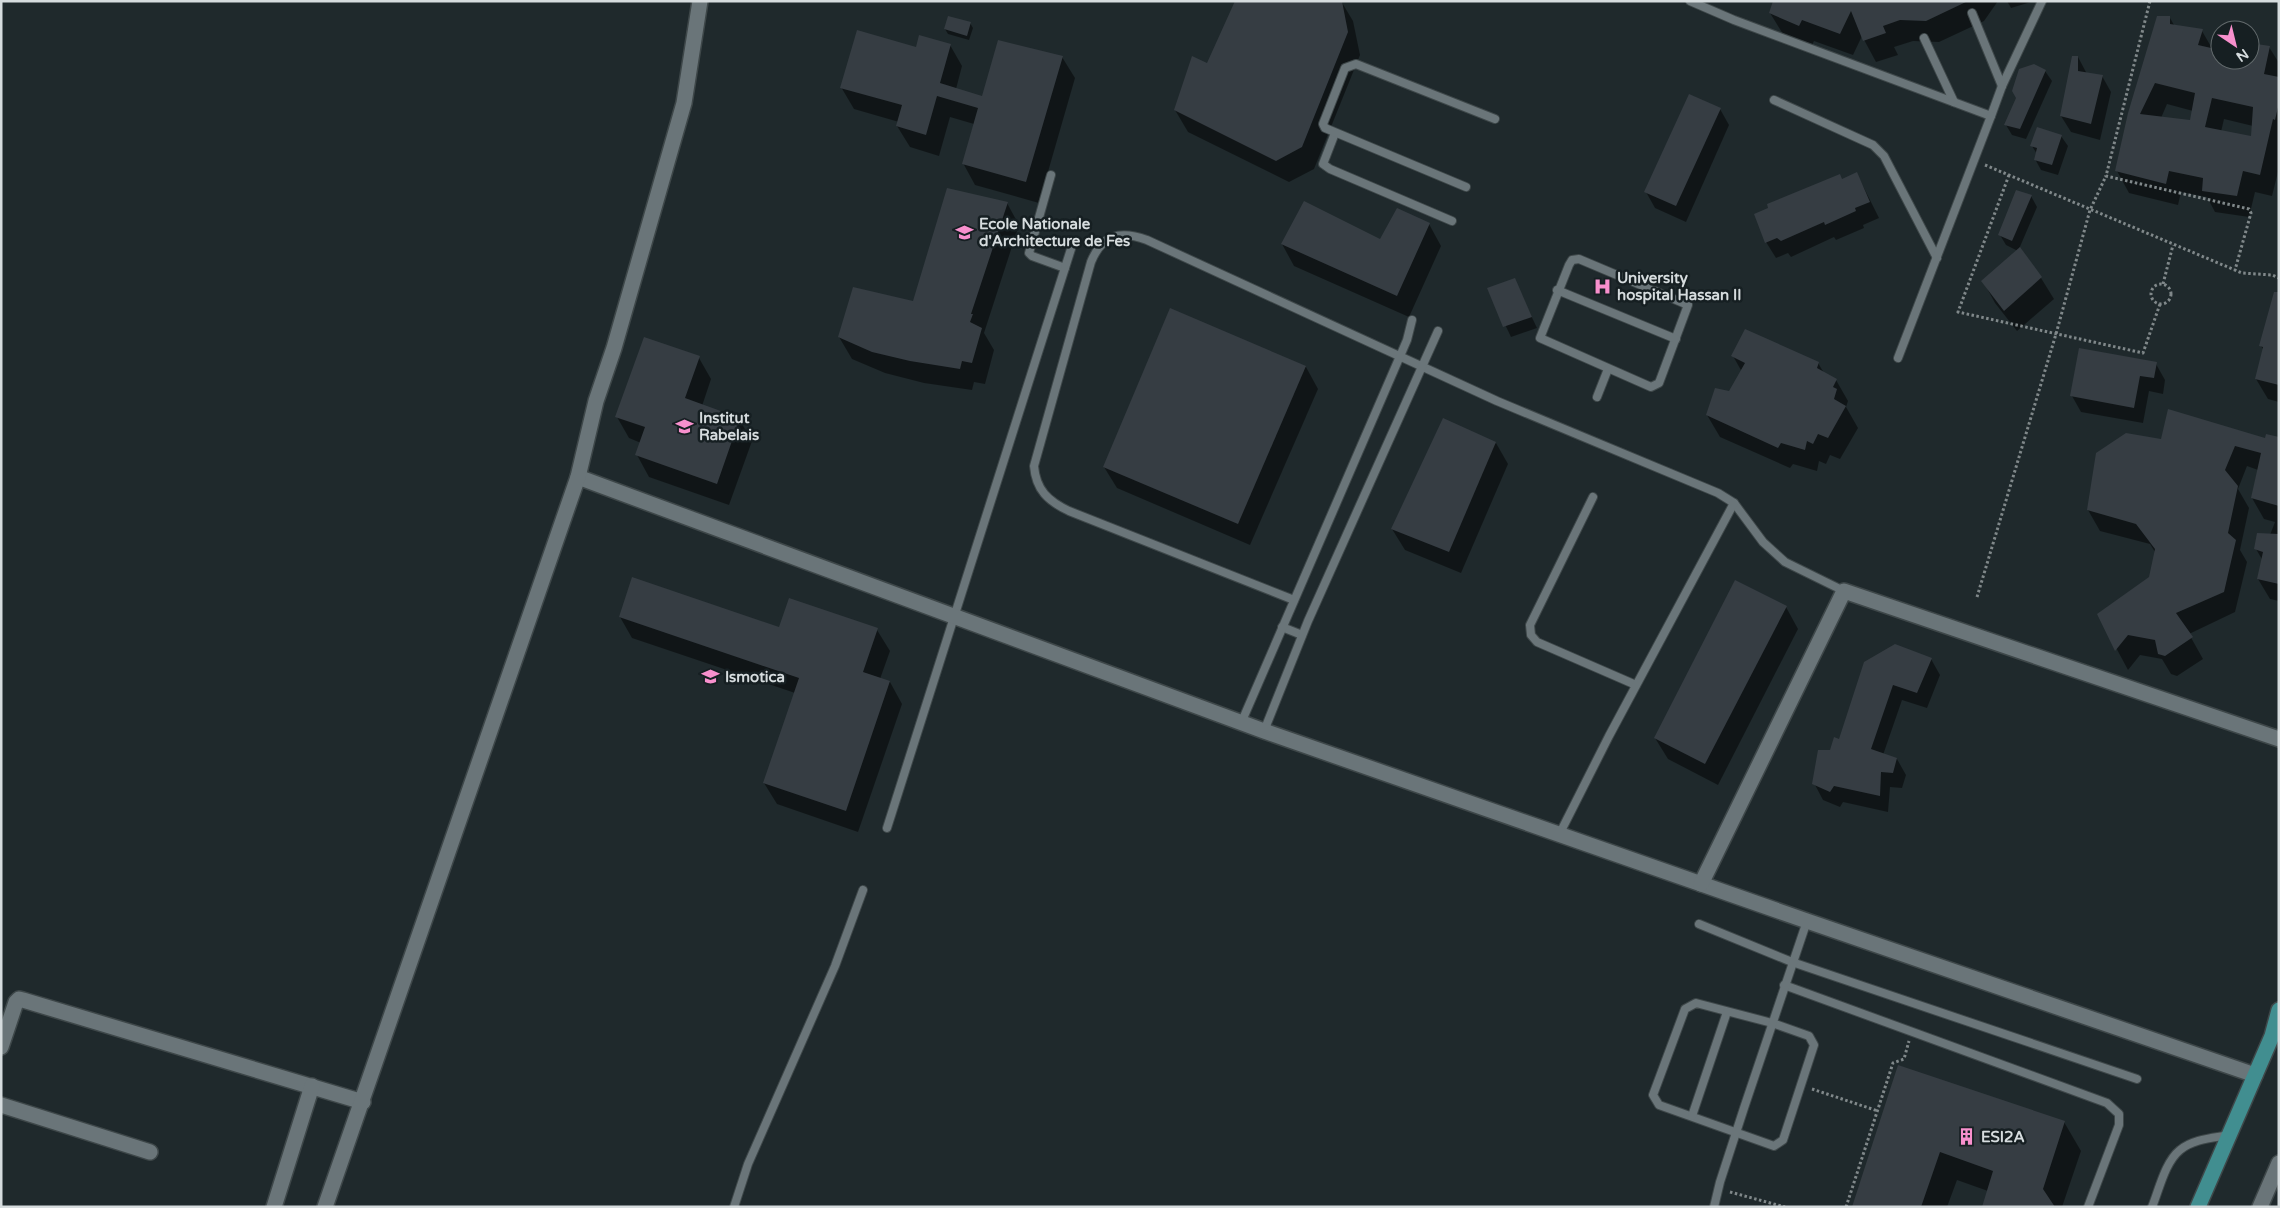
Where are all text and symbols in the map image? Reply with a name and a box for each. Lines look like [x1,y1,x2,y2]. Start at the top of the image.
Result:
north arrow [2210,20,2260,70]
text: N [2233,45,2252,65]
place label: Ecole Nationale d'Architecture de Fes [979,215,1130,250]
school or university icon: Ecole Nationale d'Architecture de Fes [955,223,975,243]
place label: University hospital Hassan II [1617,269,1742,305]
hospital icon: University hospital Hassan II [1593,277,1613,297]
place label: Institut Rabelais [699,409,759,444]
school or university icon: Institut Rabelais [675,417,695,437]
school or university icon: Ismotica [701,667,721,687]
place label: Ismotica [725,668,785,686]
building icon: ESI2A [1957,1127,1977,1147]
place label: ESI2A [1981,1128,2025,1146]

